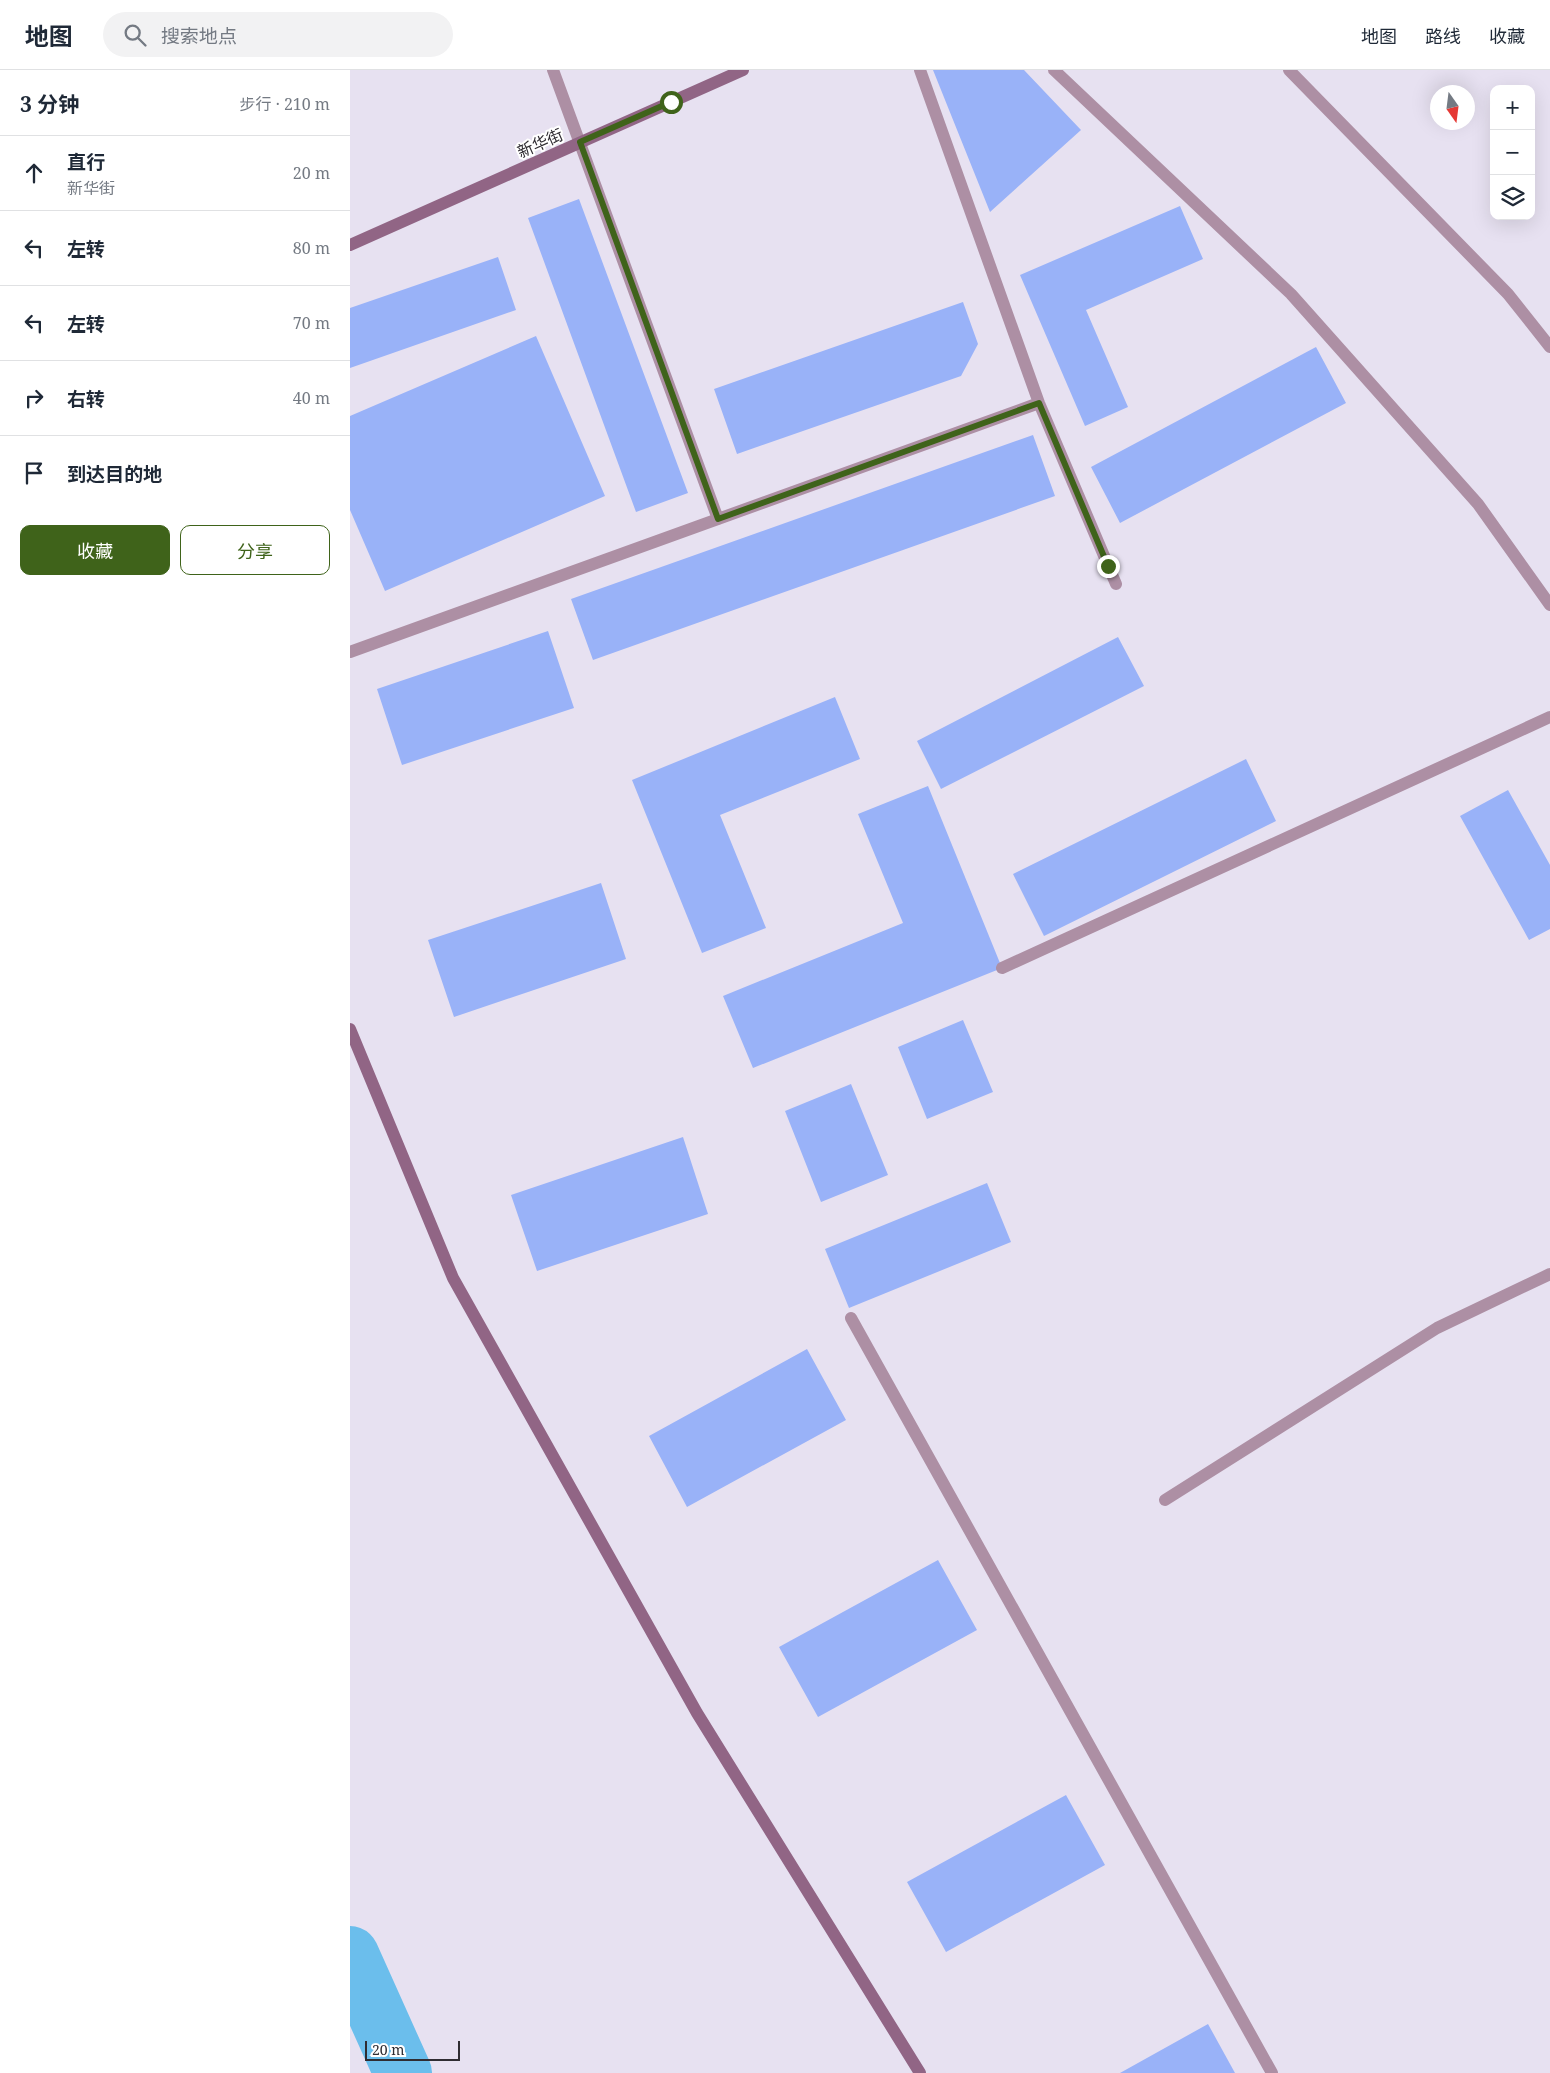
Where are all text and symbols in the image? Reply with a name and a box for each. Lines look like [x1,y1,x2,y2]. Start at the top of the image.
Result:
search box [103,12,453,57]
text: 地图 [25,19,73,52]
icon: search [121,21,149,49]
text: 搜索地点 [161,23,237,49]
text: 地图 [1361,24,1397,48]
text: 路线 [1425,24,1461,48]
text: 收藏 [1489,24,1525,48]
north arrow [1430,85,1475,130]
map controls [1490,85,1535,220]
button: + [1490,85,1535,130]
text: 3 分钟 [20,90,79,118]
route start [660,91,683,114]
text: 步行 · 210 m [240,93,330,115]
street label: 新华街 [514,123,566,163]
button: − [1490,130,1535,175]
text: 直行 [67,149,105,175]
icon: ahead [20,159,48,187]
text: 20 m [293,162,330,184]
button: layers [1490,175,1535,220]
text: 新华街 [67,177,115,199]
icon: left [20,234,48,262]
text: 左转 [67,236,105,262]
text: 80 m [293,237,330,259]
icon: left [20,309,48,337]
text: 左转 [67,311,105,337]
text: 70 m [293,312,330,334]
icon: right [20,384,48,412]
text: 右转 [67,386,105,412]
text: 40 m [293,387,330,409]
icon: arrive [20,459,48,487]
text: 到达目的地 [67,461,162,487]
button: 收藏 [20,525,170,575]
button: 分享 [180,525,330,575]
route end [1097,555,1120,578]
scale bar [365,2038,460,2061]
text: 20 m [372,2040,405,2059]

